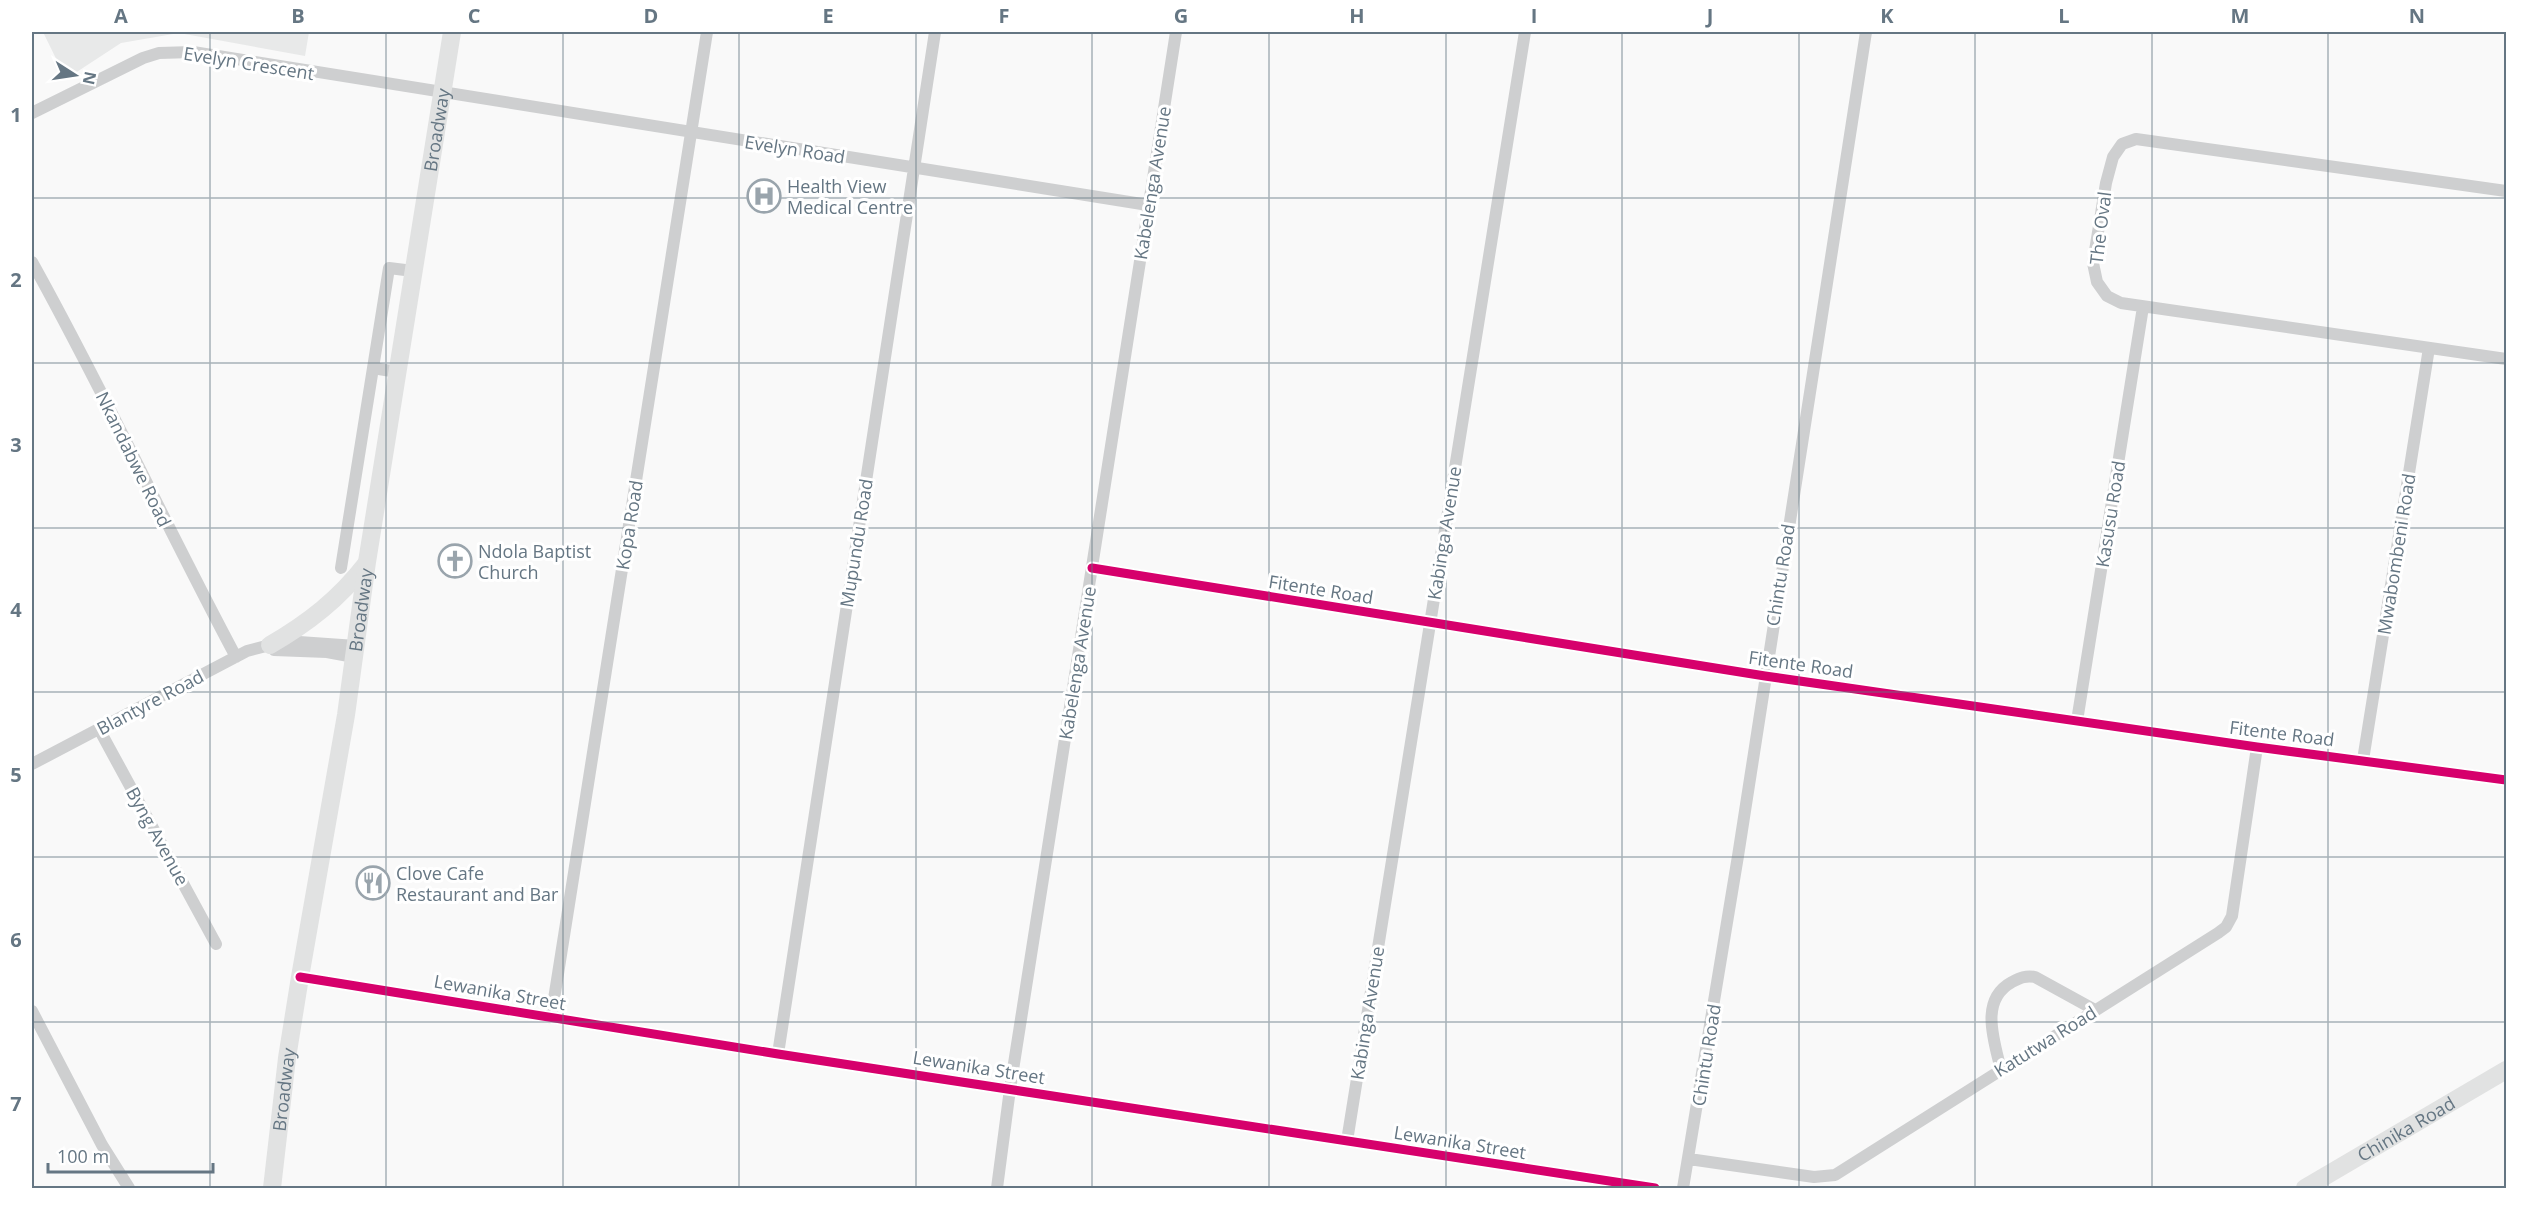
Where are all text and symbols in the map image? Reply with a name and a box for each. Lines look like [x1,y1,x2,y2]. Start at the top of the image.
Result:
text: A [114,2,128,29]
text: B [291,2,305,29]
text: C [468,2,481,29]
text: D [644,2,658,29]
text: E [822,2,834,29]
text: F [999,2,1009,29]
text: G [1174,2,1188,29]
text: H [1349,2,1365,29]
text: I [1531,2,1537,29]
text: J [1705,2,1713,29]
text: K [1880,2,1894,29]
text: L [2058,2,2070,29]
text: M [2231,2,2249,29]
text: N [2409,2,2425,29]
street label: Evelyn Crescent [182,41,316,85]
north arrow [45,45,105,105]
text: N [78,69,102,87]
street label: Broadway [418,86,455,173]
text: 1 [10,101,22,128]
street label: Kabelenga Avenue [1128,105,1176,261]
street label: Evelyn Road [743,129,847,169]
place label: Health View Medical Centre [787,174,913,219]
hospital icon: Health View Medical Centre [746,178,782,214]
street label: The Oval [2084,190,2116,266]
text: 2 [10,266,22,293]
street label: Nkandabwe Road [91,387,177,531]
text: 3 [10,431,22,458]
street label: Kasusu Road [2090,459,2130,569]
street label: Kabinga Avenue [1422,465,1466,601]
street label: Mwabombeni Road [2371,472,2421,636]
street label: Mupundu Road [834,477,878,609]
street label: Kopa Road [610,478,648,572]
street label: Chintu Road [1760,522,1800,628]
place label: Ndola Baptist Church [478,539,591,584]
church icon: Ndola Baptist Church [437,543,473,579]
street label: Broadway [343,566,378,653]
street label: Fitente Road [1267,569,1375,609]
street label: Kabelenga Avenue [1053,585,1101,741]
text: 4 [10,596,22,623]
street label: Fitente Road [1747,645,1855,683]
street label: Blantyre Road [92,664,208,740]
street label: Fitente Road [2228,715,2336,751]
text: 5 [10,761,22,788]
street label: Byng Avenue [121,783,195,889]
place label: Clove Cafe Restaurant and Bar [396,861,559,906]
restaurant icon: Clove Cafe Restaurant and Bar [355,865,391,901]
text: 6 [10,926,22,953]
street label: Kabinga Avenue [1345,945,1389,1081]
street label: Lewanika Street [432,969,568,1015]
street label: Katutwa Road [1989,1000,2101,1082]
street label: Chintu Road [1686,1002,1726,1108]
street label: Broadway [267,1045,301,1133]
street label: Lewanika Street [911,1045,1047,1089]
text: 7 [10,1090,22,1117]
street label: Chinika Road [2353,1091,2459,1167]
street label: Lewanika Street [1392,1120,1528,1164]
scale bar [48,1136,213,1174]
text: 100 m [57,1144,109,1168]

